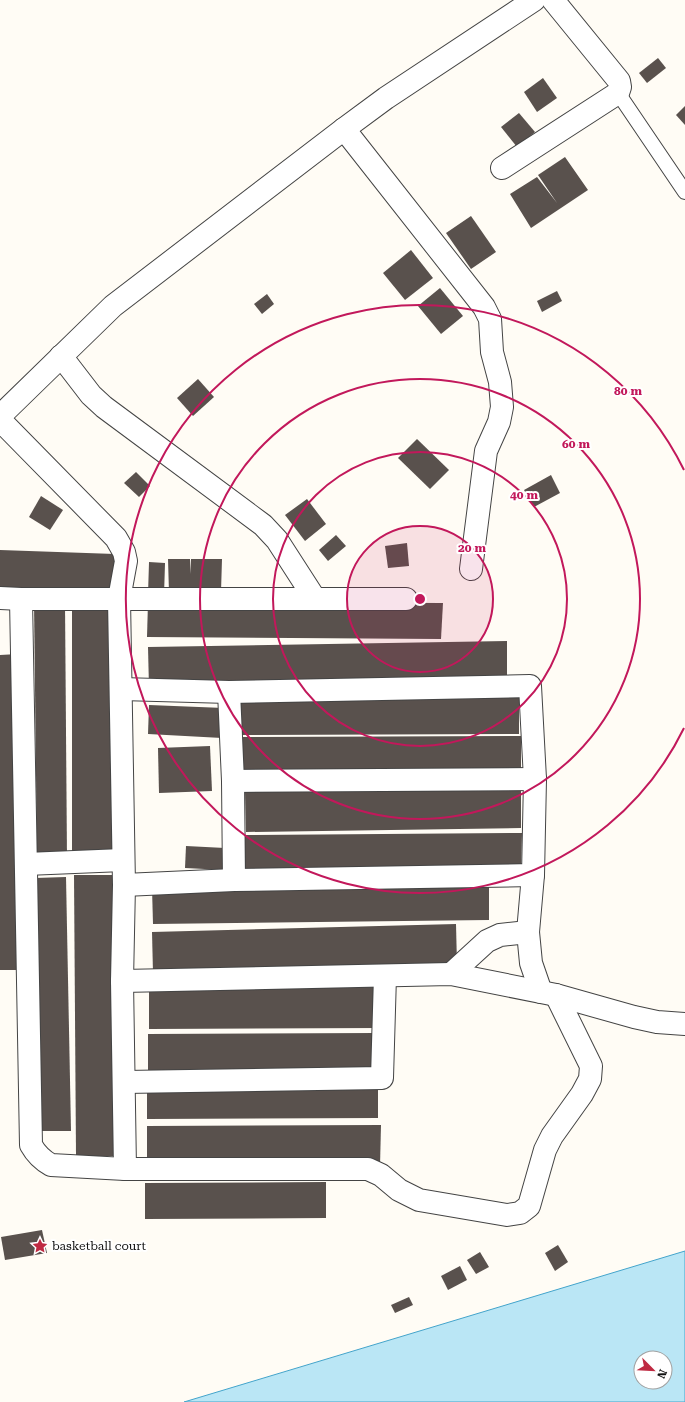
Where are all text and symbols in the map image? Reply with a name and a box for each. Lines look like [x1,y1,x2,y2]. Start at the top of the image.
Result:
text: 80 m [614,384,642,398]
text: 60 m [562,437,590,451]
text: 40 m [510,488,538,502]
text: 20 m [458,541,486,555]
centre of rings [413,592,427,606]
place icon: basketball court [31,1237,49,1255]
place label: basketball court [52,1239,146,1253]
north arrow [633,1350,673,1390]
text: N [654,1367,669,1381]

